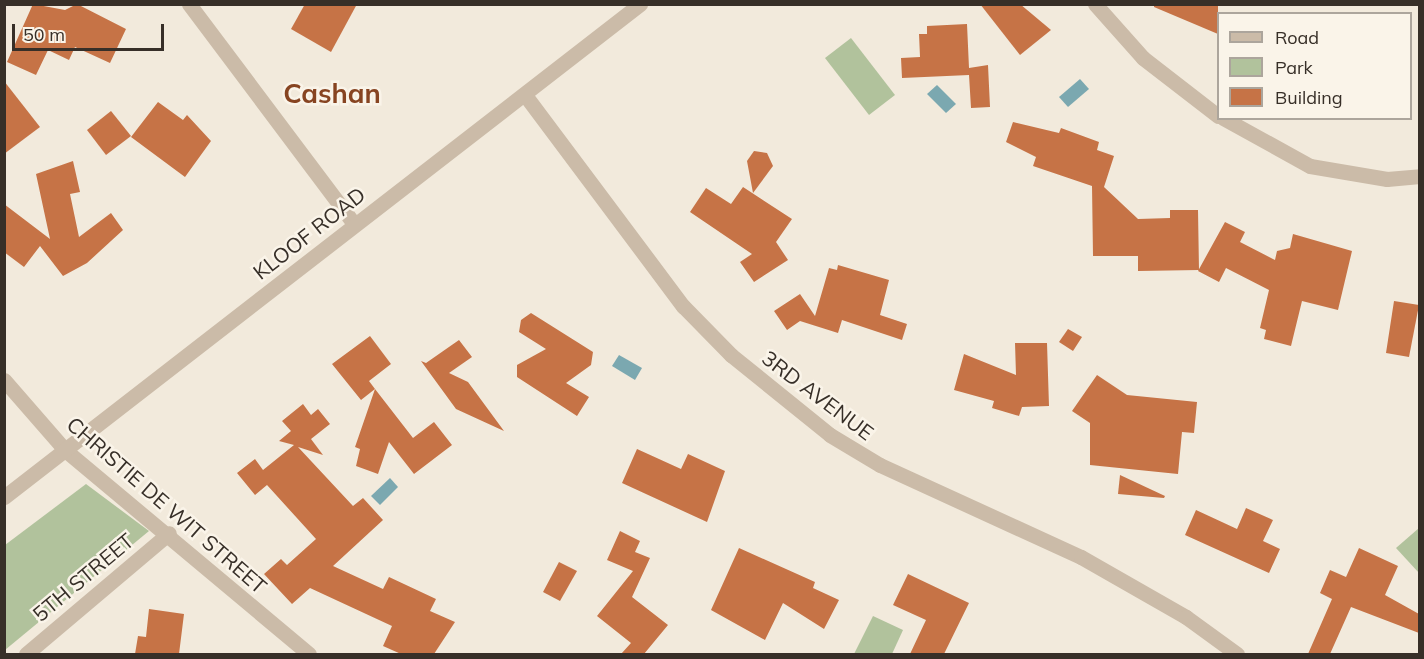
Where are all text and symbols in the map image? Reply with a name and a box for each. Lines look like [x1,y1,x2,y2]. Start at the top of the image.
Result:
scale bar [15,12,166,50]
legend [1217,12,1412,120]
text: 50 m [23,23,65,46]
text: Road [1275,26,1319,49]
text: Park [1275,56,1313,79]
district label: Cashan [283,78,381,110]
text: Building [1275,86,1343,109]
street label: KLOOF ROAD [248,181,370,285]
street label: 3RD AVENUE [757,345,879,445]
street label: CHRISTIE DE WIT STREET [62,411,272,599]
street label: 5TH STREET [27,528,139,626]

